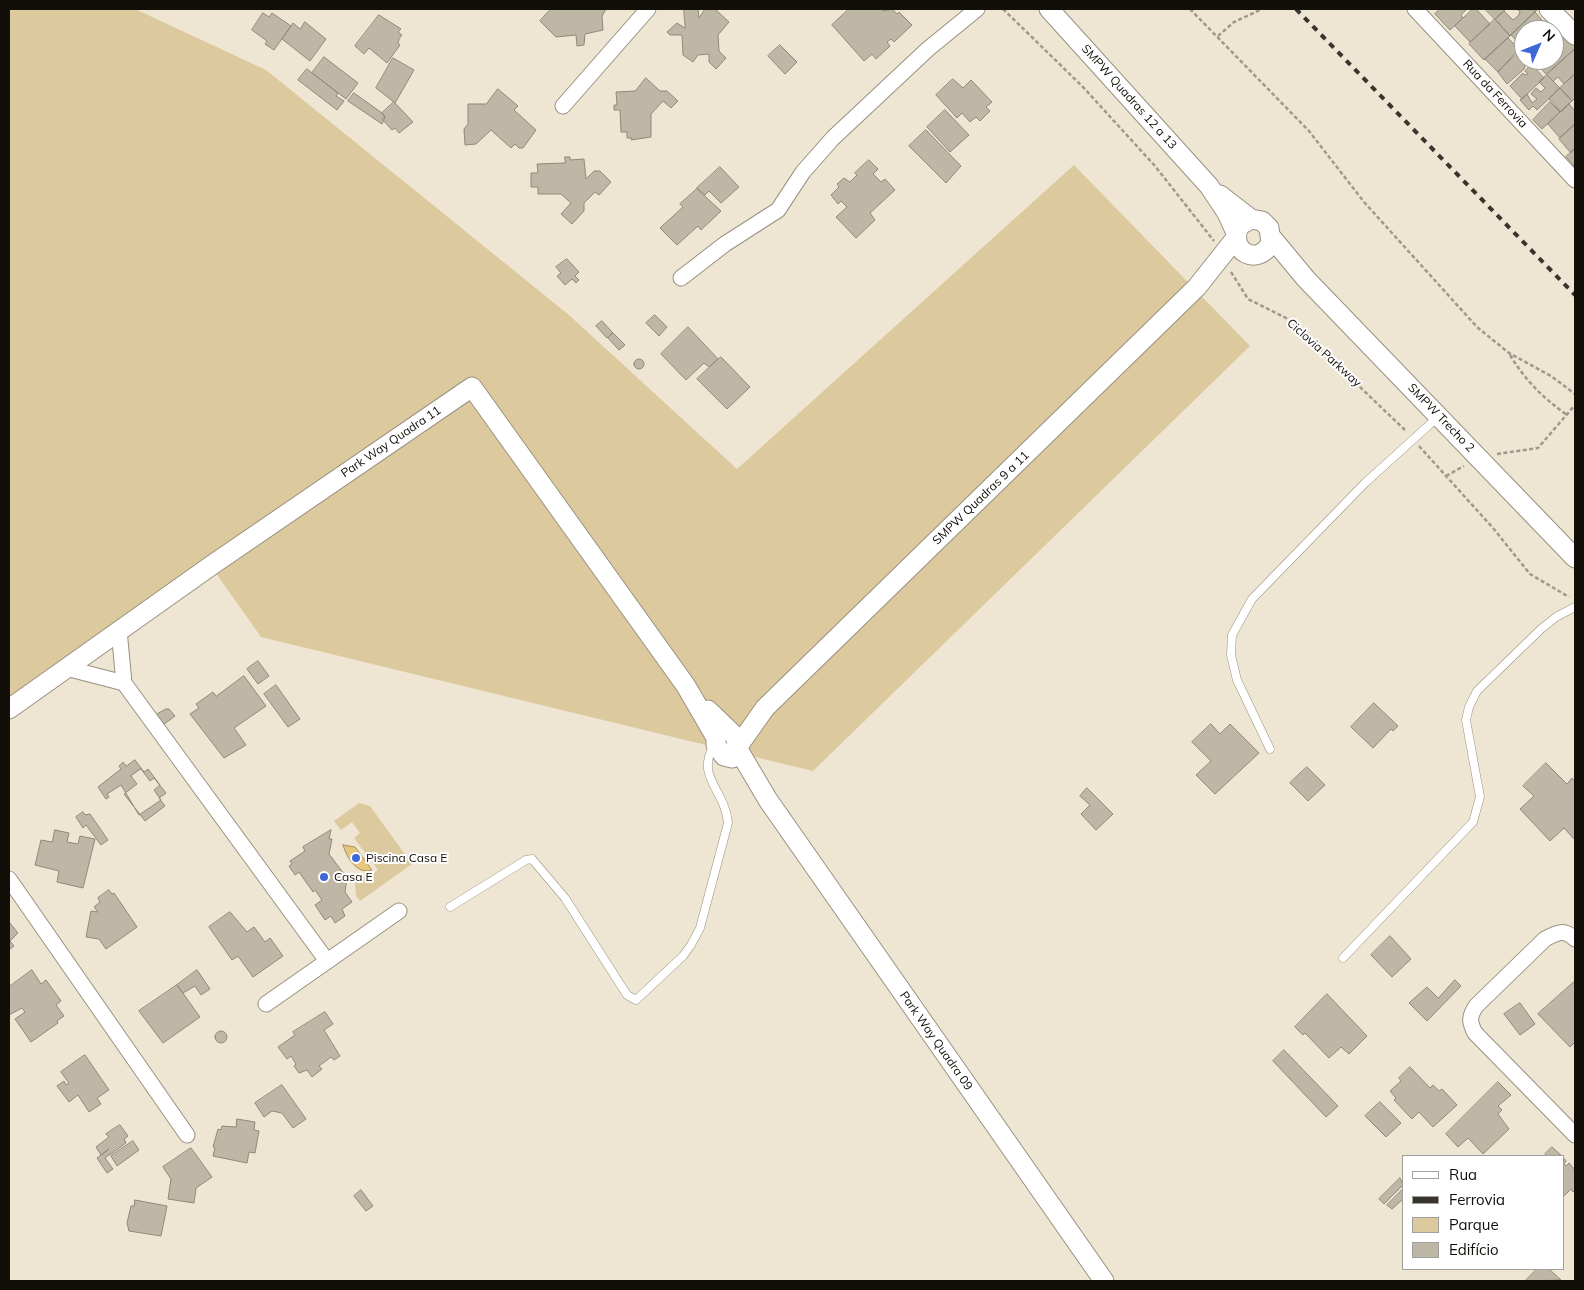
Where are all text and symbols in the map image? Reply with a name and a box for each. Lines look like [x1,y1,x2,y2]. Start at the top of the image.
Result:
north arrow [1514,20,1564,70]
text: N [1539,25,1559,45]
street label: SMPW Quadras 12 a 13 [1078,42,1180,152]
street label: Rua da Ferrovia [1460,57,1530,131]
street label: Ciclovia Parkway [1284,316,1364,390]
street label: SMPW Trecho 2 [1405,381,1477,455]
street label: Park Way Quadra 11 [338,403,444,481]
street label: SMPW Quadras 9 a 11 [930,448,1032,548]
place label: Piscina Casa E [366,851,447,865]
marker: Piscina Casa E [350,852,362,864]
place label: Casa E [334,870,373,884]
marker: Casa E [318,871,330,883]
street label: Park Way Quadra 09 [896,989,976,1093]
legend [1402,1155,1564,1270]
text: Rua [1449,1165,1477,1184]
text: Ferrovia [1449,1190,1505,1209]
text: Parque [1449,1215,1499,1234]
text: Edifício [1449,1240,1499,1259]

